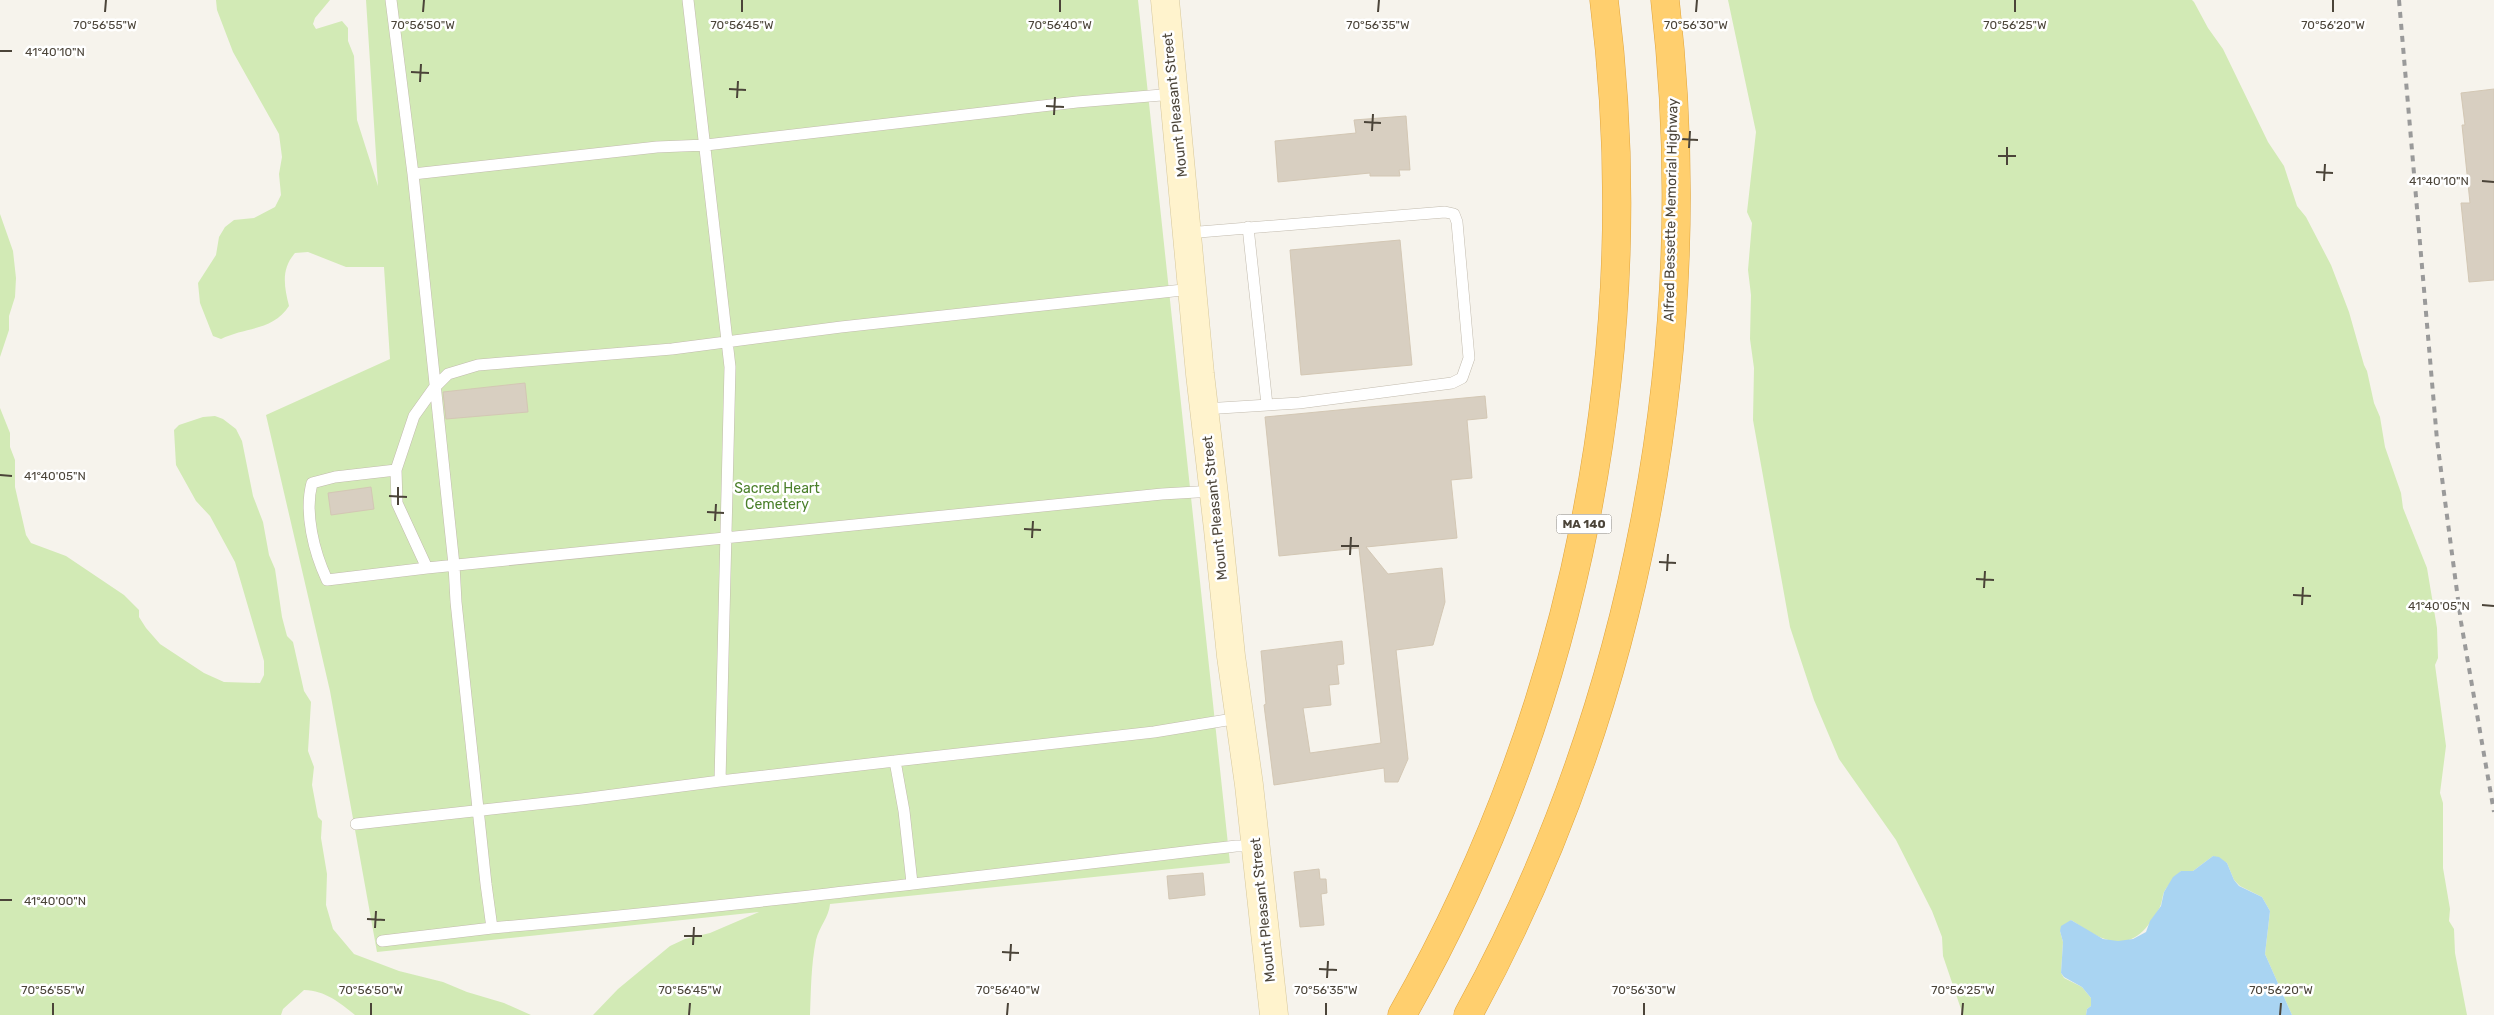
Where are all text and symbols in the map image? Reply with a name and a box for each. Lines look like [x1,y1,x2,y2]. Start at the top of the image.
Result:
text: 70°56'55"W [73,18,137,32]
text: 70°56'50"W [391,18,455,32]
text: 70°56'45"W [710,18,774,32]
text: 70°56'40"W [1028,18,1092,32]
text: 70°56'35"W [1346,18,1410,32]
text: 70°56'30"W [1664,18,1728,32]
text: 70°56'25"W [1983,18,2047,32]
text: 70°56'20"W [2301,18,2365,32]
street label: Mount Pleasant Street [1159,31,1191,178]
text: 41°40'10"N [25,45,85,59]
street label: Alfred Bessette Memorial Highway [1661,98,1681,322]
text: 41°40'10"N [2409,174,2469,188]
street label: Mount Pleasant Street [1199,434,1231,581]
text: 41°40'05"N [24,469,86,483]
park label: Sacred Heart Cemetery [734,480,820,513]
road number: MA 140 [1556,514,1612,534]
text: 41°40'05"N [2408,599,2470,613]
street label: Mount Pleasant Street [1247,836,1279,983]
text: 41°40'00"N [24,894,86,908]
text: 70°56'55"W [21,983,85,997]
text: 70°56'50"W [339,983,403,997]
text: 70°56'45"W [658,983,722,997]
text: 70°56'40"W [976,983,1040,997]
text: 70°56'35"W [1294,983,1358,997]
text: 70°56'30"W [1612,983,1676,997]
text: 70°56'25"W [1931,983,1995,997]
text: 70°56'20"W [2249,983,2313,997]

